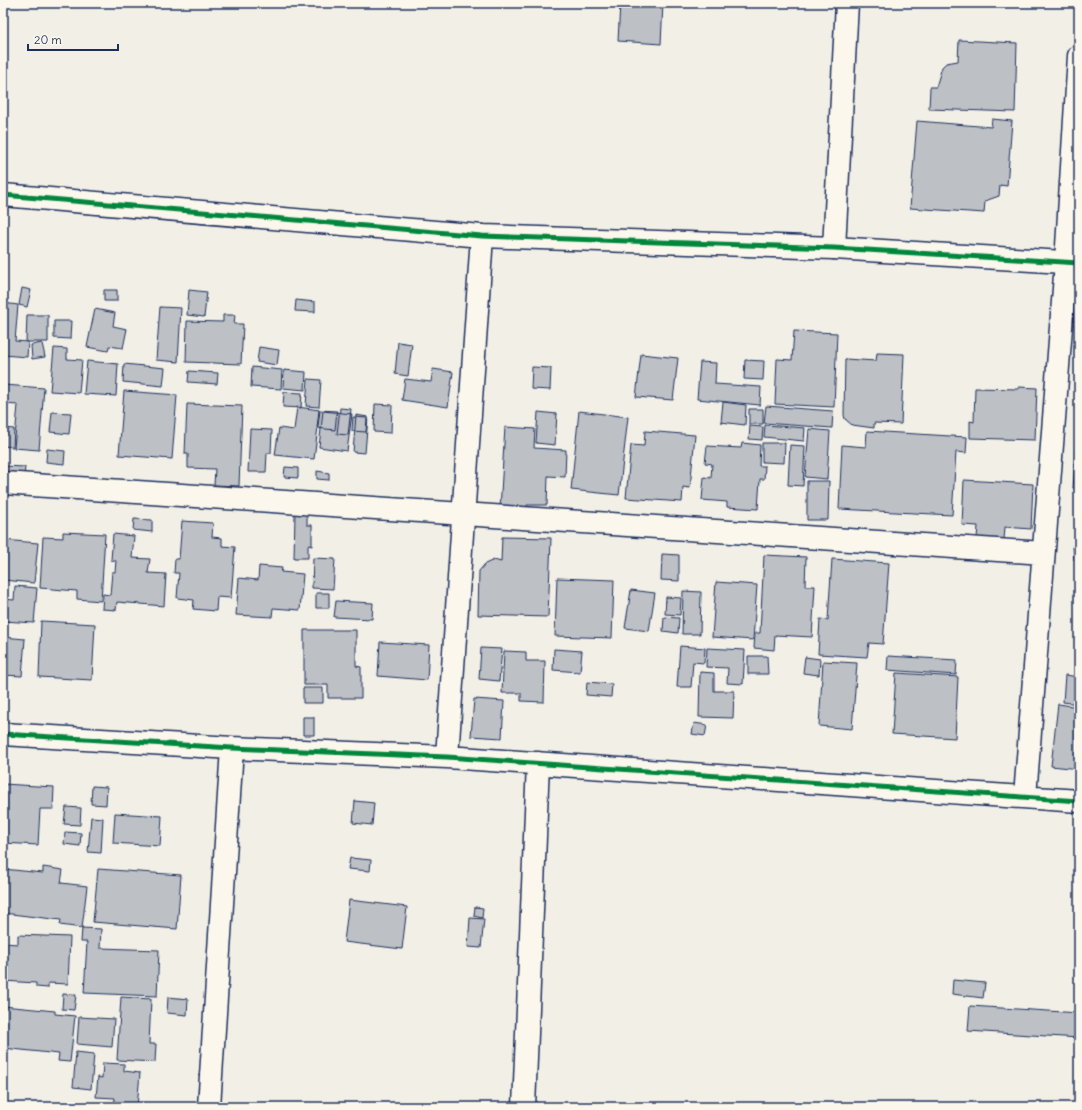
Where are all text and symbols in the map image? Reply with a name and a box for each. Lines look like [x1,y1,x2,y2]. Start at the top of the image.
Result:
scale bar [28,26,118,52]
text: 20 m [34,32,62,47]

